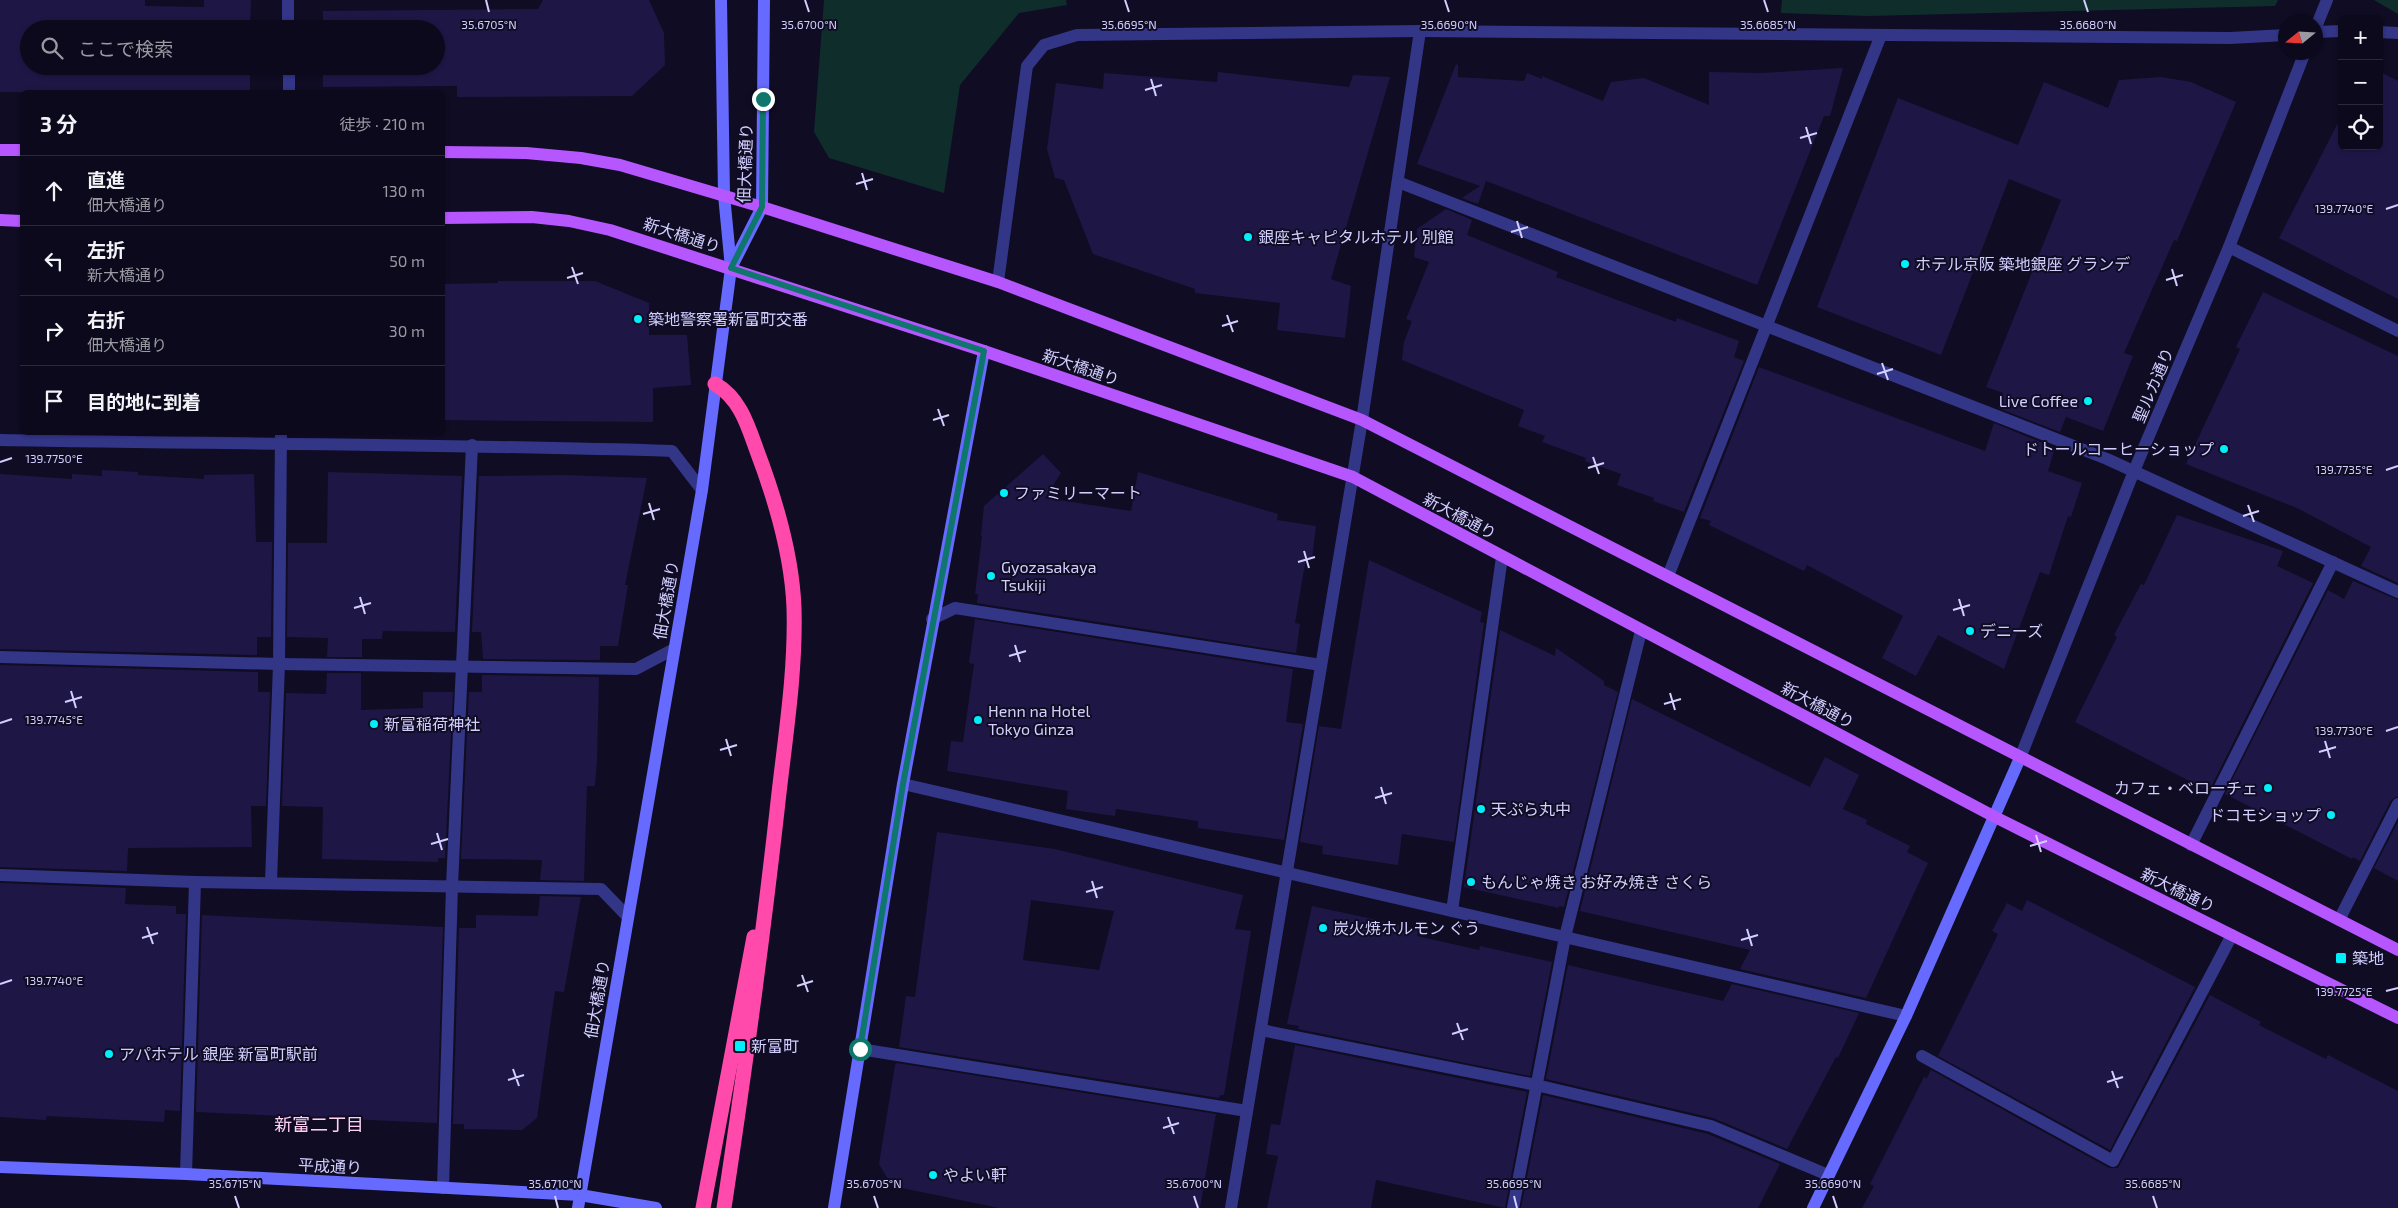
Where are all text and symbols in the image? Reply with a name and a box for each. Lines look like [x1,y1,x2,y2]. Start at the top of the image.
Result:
north arrow [2278,15,2323,60]
map controls [2338,15,2383,150]
button: + [2338,15,2383,60]
text: 35.6705°N [461,17,517,31]
text: 35.6700°N [781,17,837,31]
text: 35.6695°N [1101,17,1157,31]
text: 35.6690°N [1421,17,1477,31]
text: 35.6685°N [1740,17,1796,31]
text: 35.6680°N [2060,17,2116,31]
search box [20,20,445,75]
icon: search [38,34,66,62]
text: ここで検索 [78,37,173,60]
button: − [2338,60,2383,105]
route end [752,88,775,111]
button: locate [2338,105,2383,150]
text: 3 分 [40,111,77,136]
text: 徒歩 · 210 m [339,114,425,133]
street label: 佃大橋通り [734,123,755,203]
text: 直進 [87,168,125,191]
icon: ahead [40,177,68,205]
text: 130 m [383,181,425,200]
text: 佃大橋通り [87,195,167,214]
text: 139.7740°E [2315,201,2374,215]
street label: 新大橋通り [641,213,723,256]
place label: 銀座キャピタルホテル 別館 [1258,227,1454,246]
marker: 銀座キャピタルホテル 別館 [1242,231,1254,243]
text: 左折 [87,238,125,261]
icon: left [40,247,68,275]
text: 50 m [389,251,425,270]
place label: ホテル京阪 築地銀座 グランデ [1915,254,2130,273]
marker: ホテル京阪 築地銀座 グランデ [1899,258,1911,270]
text: 新大橋通り [87,265,167,284]
text: 右折 [87,308,125,331]
place label: 築地警察署新富町交番 [648,309,808,328]
marker: 築地警察署新富町交番 [632,313,644,325]
icon: right [40,317,68,345]
text: 30 m [389,321,425,340]
text: 佃大橋通り [87,335,167,354]
street label: 聖ルカ通り [2128,344,2177,425]
street label: 新大橋通り [1040,345,1122,389]
icon: arrive [40,387,68,415]
text: 目的地に到着 [87,390,201,413]
place label: Live Coffee [1999,391,2078,410]
marker: Live Coffee [2082,395,2094,407]
place label: ドトールコーヒーショップ [2023,439,2214,458]
marker: ドトールコーヒーショップ [2218,443,2230,455]
text: 139.7750°E [25,451,83,465]
text: 139.7735°E [2315,462,2373,476]
place label: ファミリーマート [1014,483,1142,502]
marker: ファミリーマート [998,487,1010,499]
street label: 新大橋通り [1420,488,1500,543]
place label: Gyozasakaya Tsukiji [1001,557,1096,595]
street label: 佃大橋通り [649,559,682,641]
marker: Gyozasakaya Tsukiji [985,570,997,582]
place label: デニーズ [1980,621,2043,640]
marker: デニーズ [1964,625,1976,637]
street label: 新大橋通り [1778,677,1858,732]
place label: Henn na Hotel Tokyo Ginza [988,701,1091,738]
text: 139.7745°E [25,712,83,726]
place label: 新富稲荷神社 [384,714,480,733]
marker: Henn na Hotel Tokyo Ginza [972,714,984,726]
marker: 新富稲荷神社 [368,718,380,730]
text: 139.7730°E [2315,723,2373,737]
place label: カフェ・ベローチェ [2114,778,2258,797]
marker: カフェ・ベローチェ [2262,782,2274,794]
place label: 天ぷら丸中 [1491,799,1571,818]
marker: 天ぷら丸中 [1475,803,1487,815]
place label: ドコモショップ [2209,805,2321,824]
marker: ドコモショップ [2325,809,2337,821]
street label: 新大橋通り [2138,863,2218,916]
place label: もんじゃ焼き お好み焼き さくら [1481,872,1712,891]
marker: もんじゃ焼き お好み焼き さくら [1465,876,1477,888]
place label: 炭火焼ホルモン ぐう [1333,918,1480,937]
marker: 炭火焼ホルモン ぐう [1317,922,1329,934]
place label: 築地 [2352,948,2384,967]
marker: 築地 [2334,951,2348,965]
street label: 佃大橋通り [580,958,613,1040]
text: 139.7740°E [25,973,84,987]
text: 139.7725°E [2315,984,2373,998]
place label: 新富町 [751,1036,799,1055]
route start [849,1038,872,1061]
marker: 新富町 [733,1039,747,1053]
place label: アパホテル 銀座 新富町駅前 [119,1044,318,1063]
marker: アパホテル 銀座 新富町駅前 [103,1048,115,1060]
district label: 新富二丁目 [274,1113,364,1135]
street label: 平成通り [298,1154,362,1177]
place label: やよい軒 [943,1165,1007,1184]
marker: やよい軒 [927,1169,939,1181]
text: 35.6715°N [209,1176,261,1190]
text: 35.6710°N [528,1176,582,1190]
text: 35.6705°N [846,1176,902,1190]
text: 35.6700°N [1166,1176,1222,1190]
text: 35.6695°N [1486,1176,1542,1190]
text: 35.6690°N [1805,1176,1861,1190]
text: 35.6685°N [2125,1176,2181,1190]

